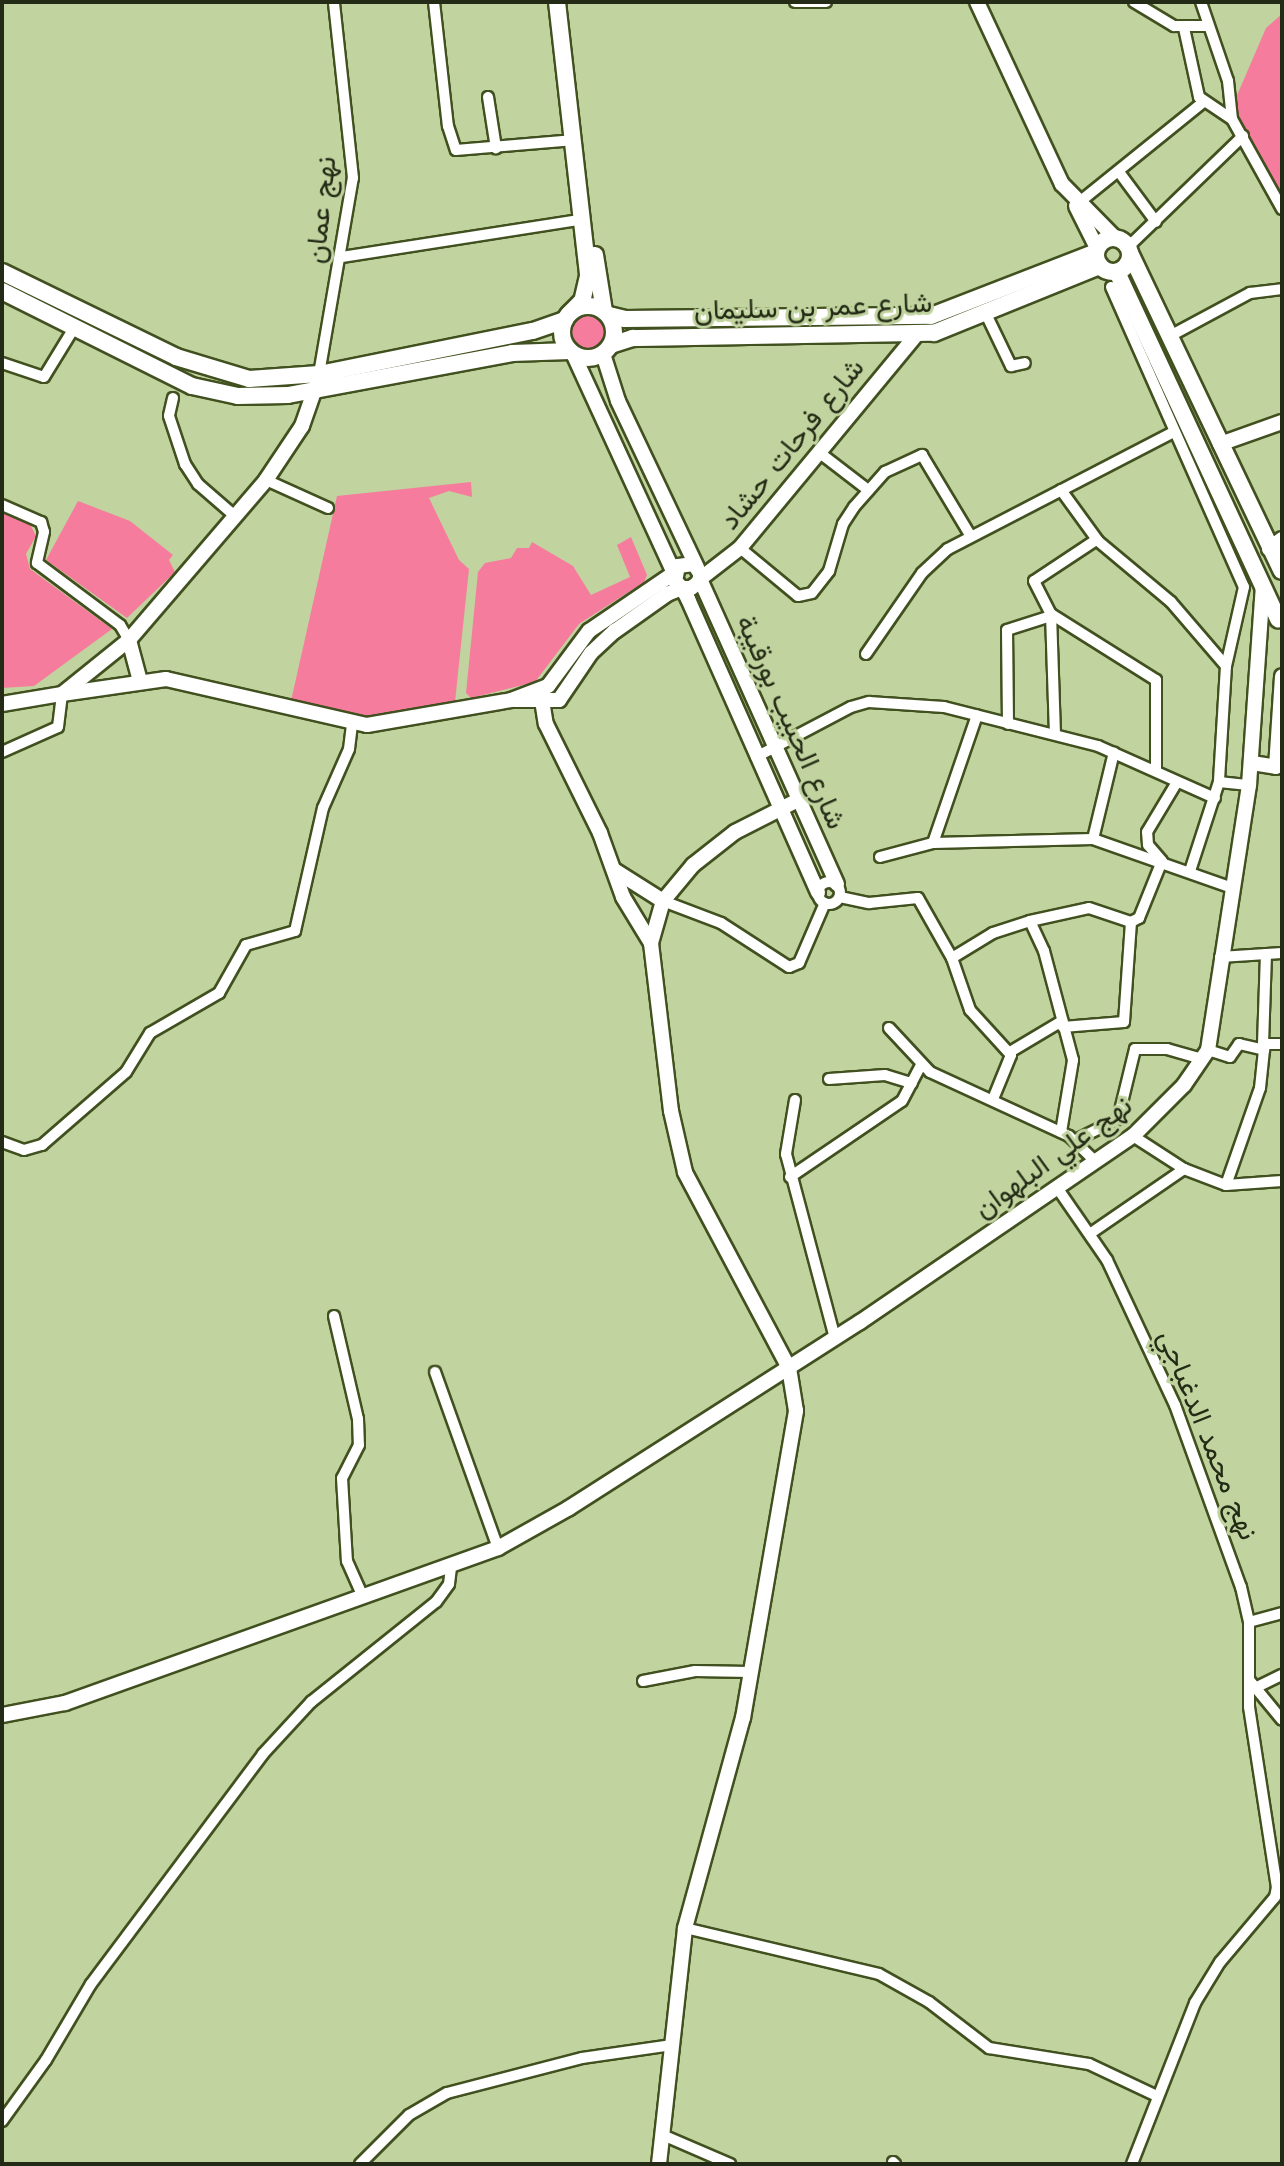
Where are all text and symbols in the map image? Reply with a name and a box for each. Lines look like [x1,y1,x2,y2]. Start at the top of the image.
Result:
street label: نهج عمان [299,155,343,265]
street label: شارع عمر بن سليمان [693,286,933,328]
street label: شارع فرحات حشاد [713,352,871,536]
street label: شارع الحبيب بورقيبة [729,610,853,834]
street label: نهج علي البلهوان [967,1088,1139,1226]
street label: نهج محمد الدغباجي [1151,1325,1265,1545]

